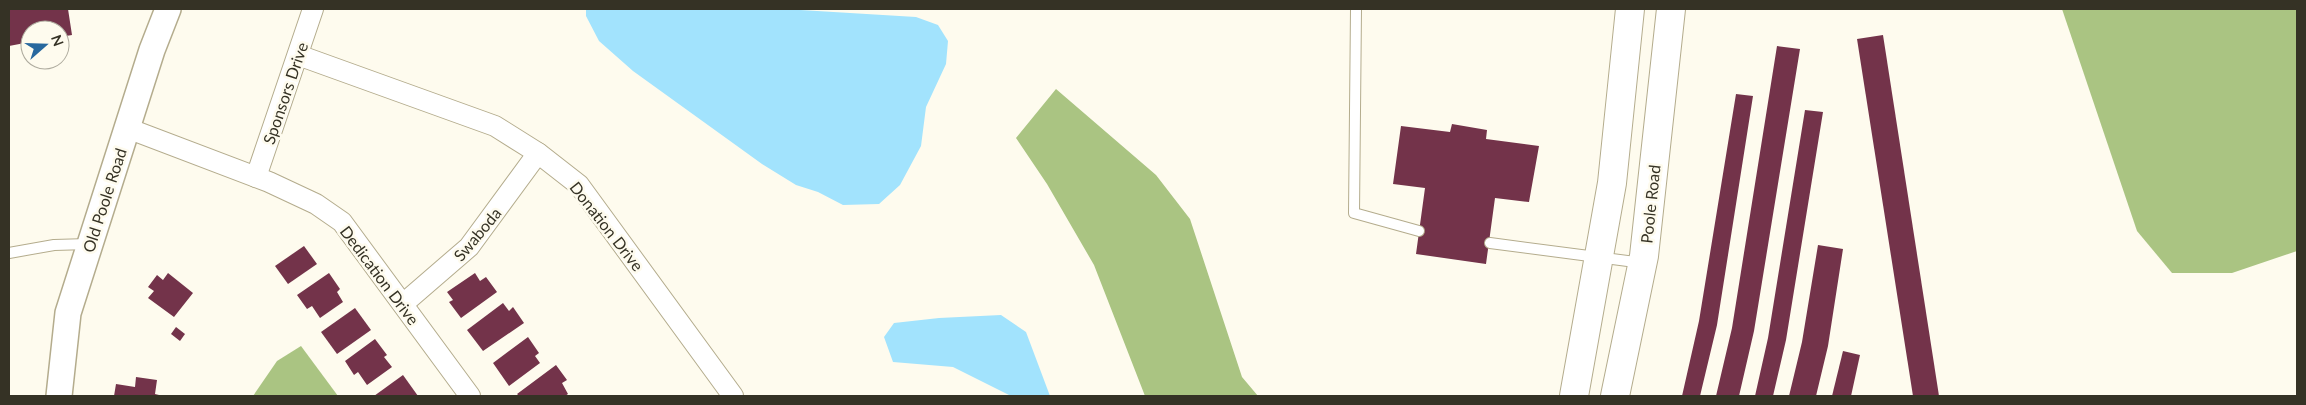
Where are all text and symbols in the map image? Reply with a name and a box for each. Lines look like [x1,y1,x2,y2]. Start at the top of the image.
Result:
north arrow [20,20,70,70]
text: N [48,32,68,48]
street label: Sponsors Drive [259,40,311,146]
street label: Old Poole Road [78,145,130,255]
street label: Poole Road [1636,164,1664,244]
street label: Donation Drive [566,178,648,274]
street label: Swaboda [449,203,505,265]
street label: Dedication Drive [337,222,423,328]

